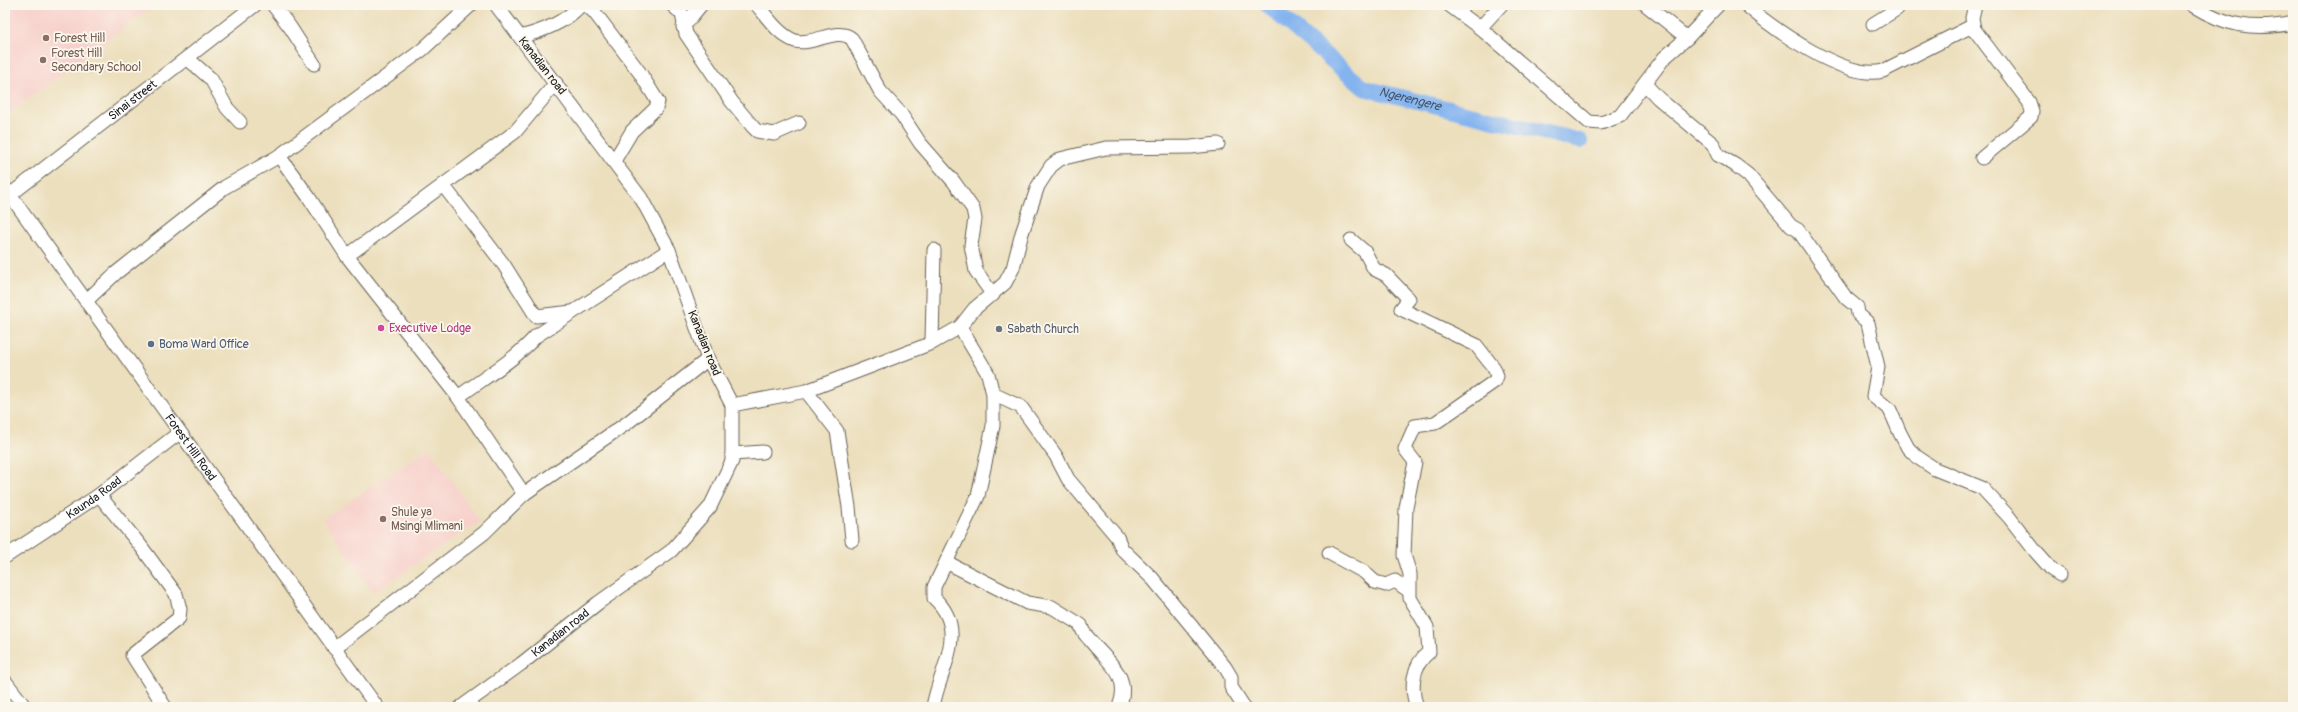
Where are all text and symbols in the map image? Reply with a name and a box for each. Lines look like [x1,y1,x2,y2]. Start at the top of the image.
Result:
place label: Forest Hill [54,31,105,46]
marker: Forest Hill [41,33,51,43]
street label: Kanadian road [515,34,569,98]
place label: Forest Hill Secondary School [51,46,141,75]
marker: Forest Hill Secondary School [38,55,48,65]
street label: Sinai street [105,76,160,123]
water label: Ngerengere [1377,84,1444,115]
street label: Kanadian road [684,308,724,378]
place label: Executive Lodge [389,321,471,336]
place label: Sabath Church [1007,322,1079,337]
marker: Executive Lodge [376,323,386,333]
marker: Sabath Church [994,324,1004,334]
place label: Boma Ward Office [159,337,249,352]
marker: Boma Ward Office [146,339,156,349]
street label: Forest Hill Road [162,411,220,484]
street label: Kaunda Road [63,473,125,522]
place label: Shule ya Msingi Mlimani [391,505,463,534]
marker: Shule ya Msingi Mlimani [378,514,388,524]
street label: Kanadian road [528,605,592,660]

